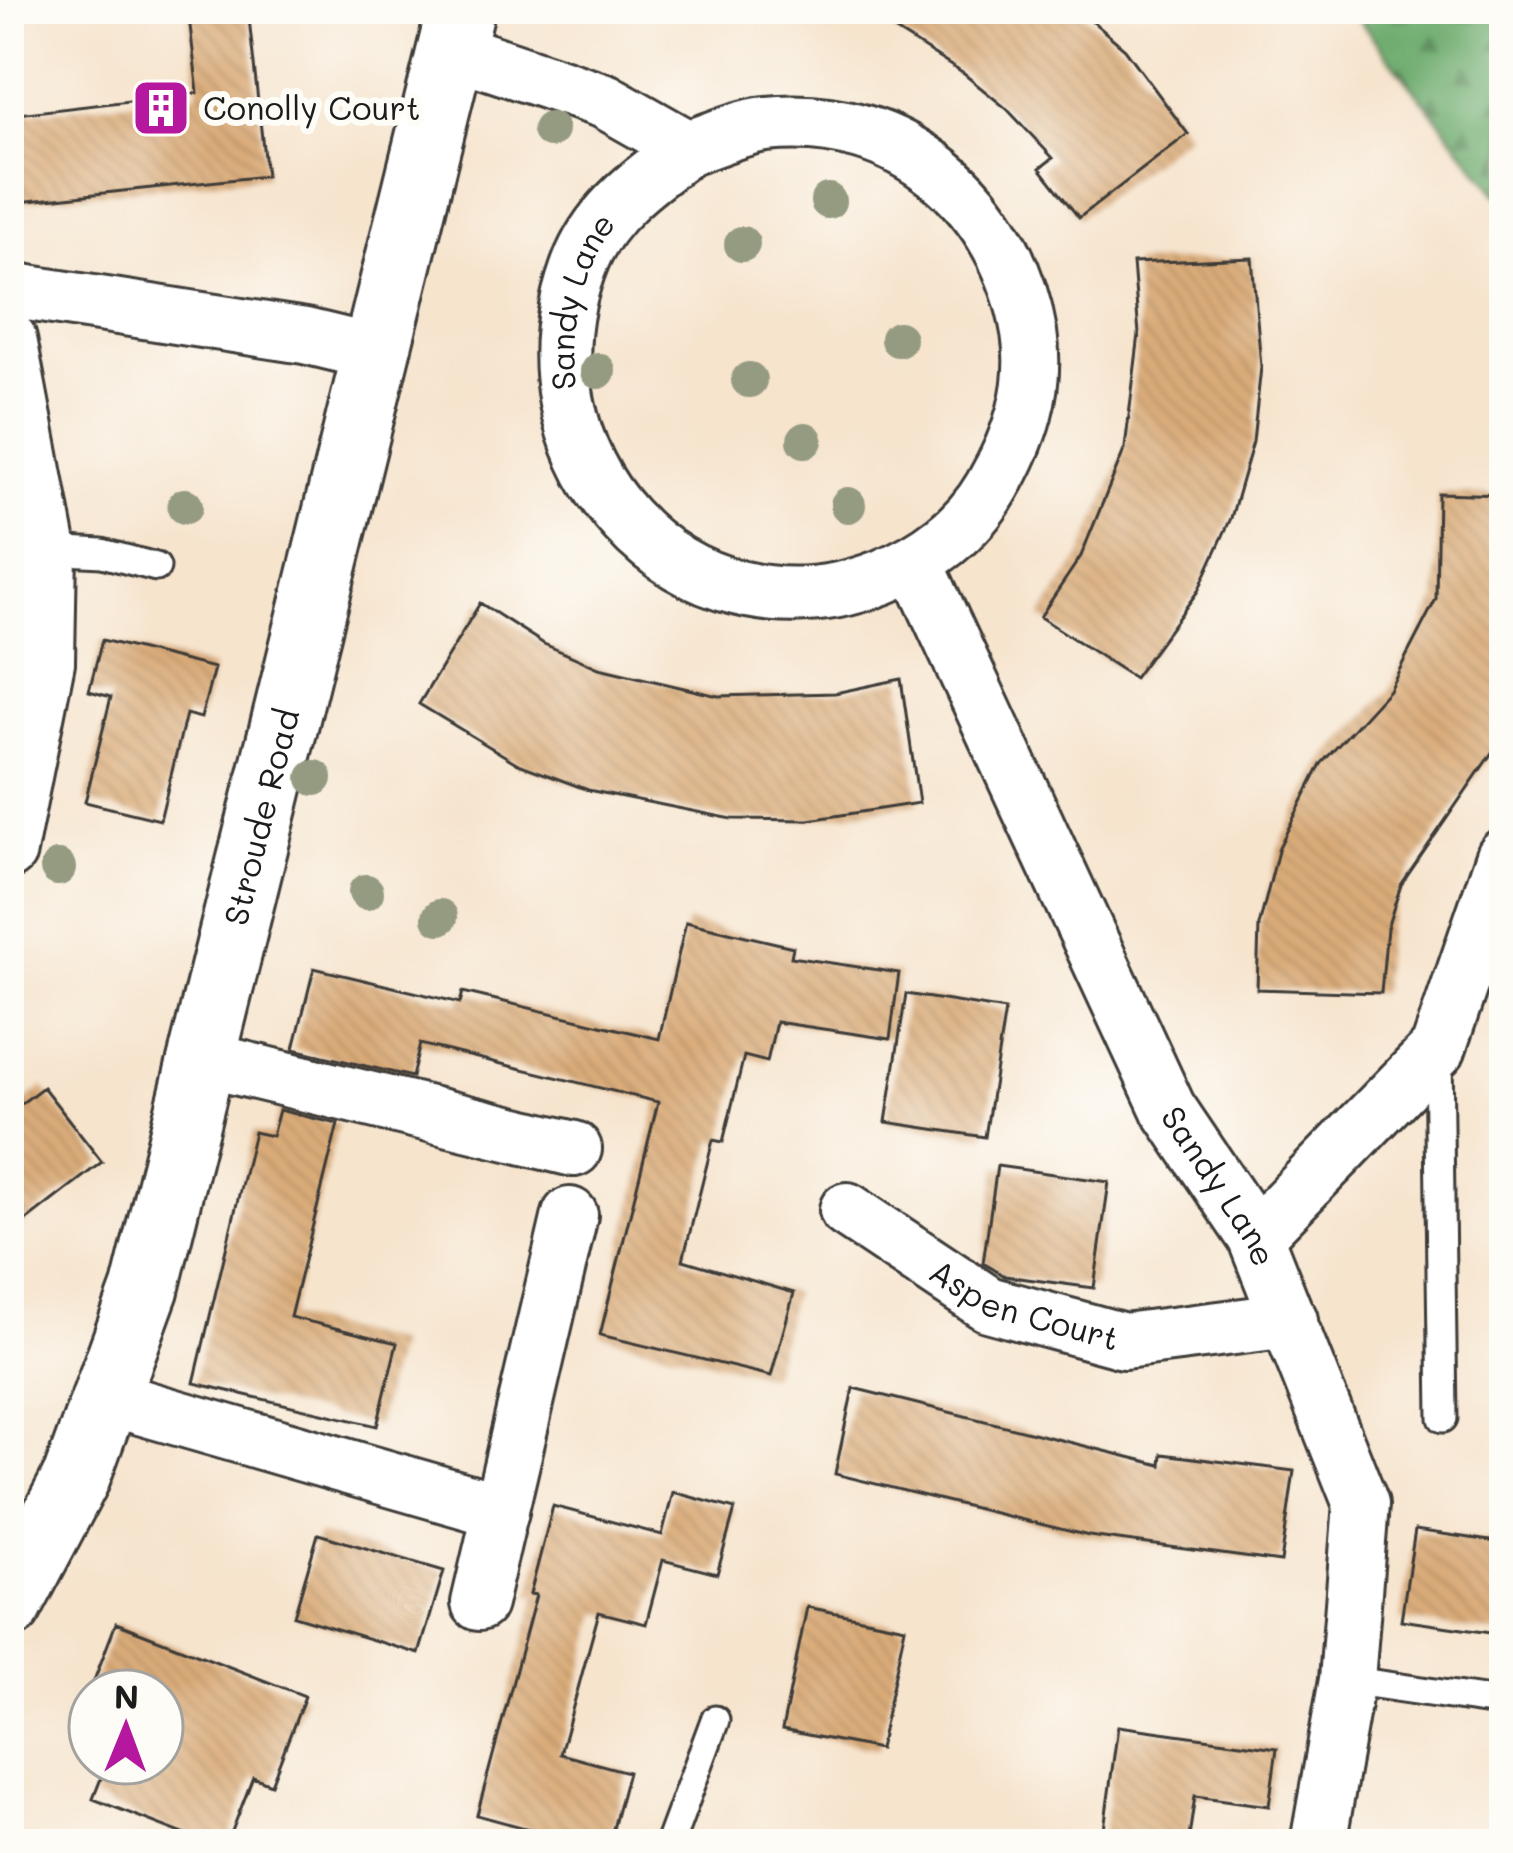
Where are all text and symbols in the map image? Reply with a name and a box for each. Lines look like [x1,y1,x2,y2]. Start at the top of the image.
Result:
building icon: Conolly Court [130,77,192,139]
place label: Conolly Court [203,85,421,129]
street label: Sandy Lane [539,203,623,392]
street label: Stroude Road [213,704,307,929]
street label: Sandy Lane [1153,1097,1287,1272]
street label: Aspen Court [922,1248,1124,1359]
north arrow [66,1667,186,1787]
text: N [114,1674,139,1717]

